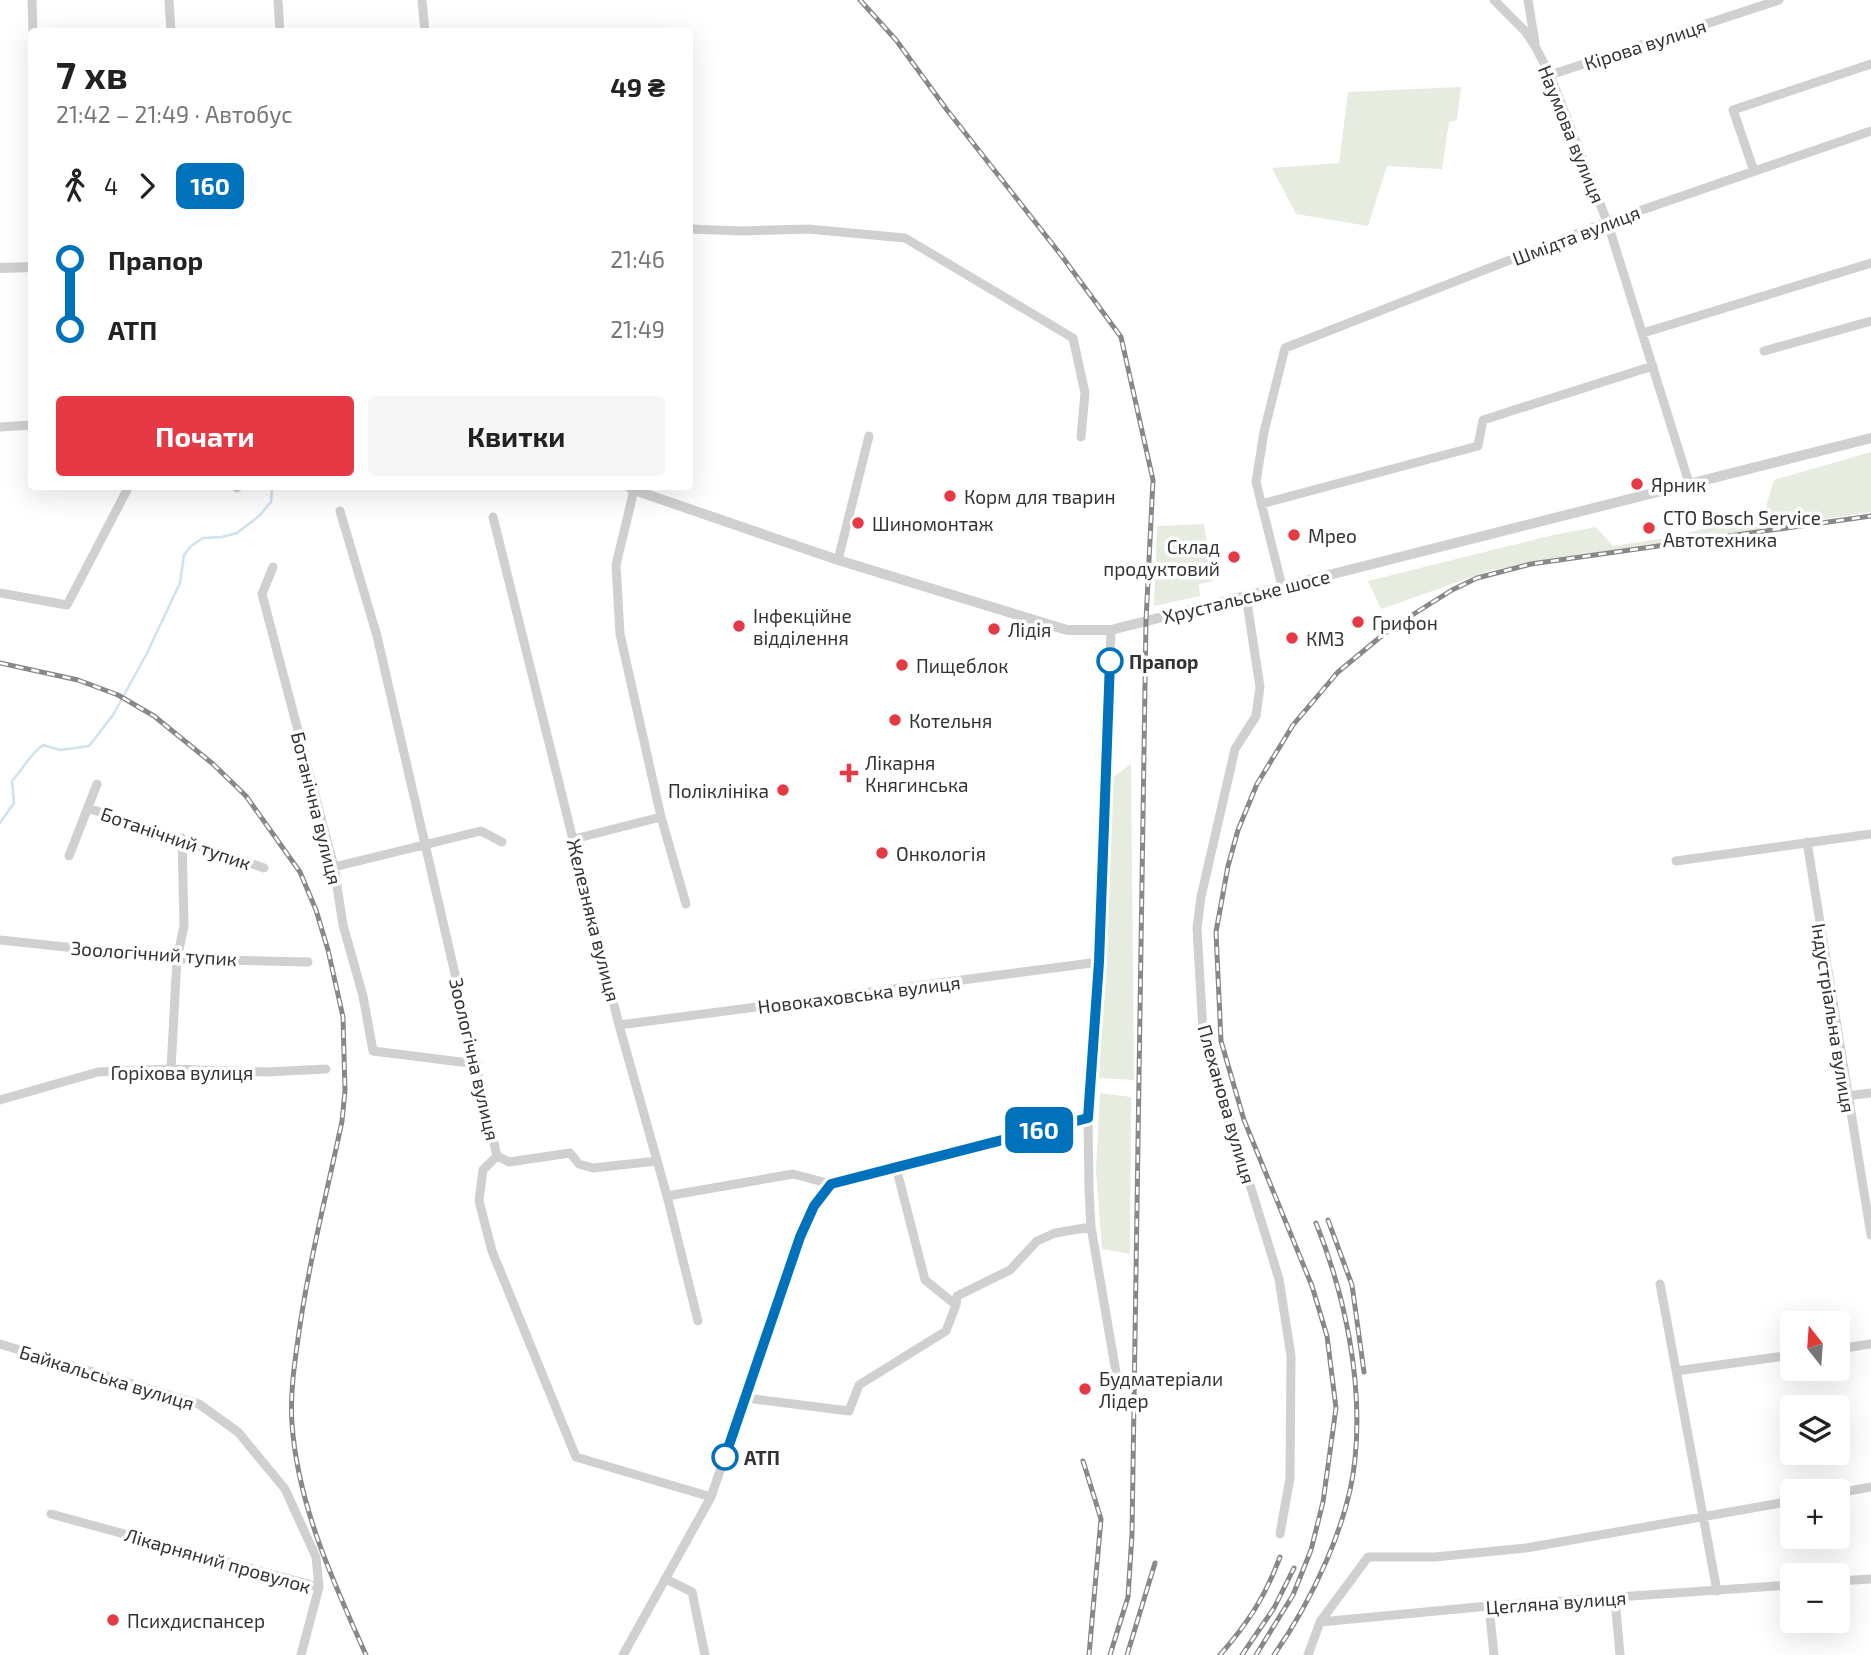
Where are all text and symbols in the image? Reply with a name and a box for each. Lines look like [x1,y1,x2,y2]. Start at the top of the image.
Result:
street label: Кірова вулиця [1581,13,1709,75]
text: 7 хв [56,51,128,97]
street label: Наумова вулиця [1533,62,1610,207]
text: 49 ₴ [610,71,665,102]
text: 21:42 – 21:49 · Автобус [56,100,293,128]
icon: walk [56,167,94,205]
icon: forward [128,167,166,205]
text: 160 [190,171,230,200]
text: 4 [104,172,118,200]
street label: Шмідта вулиця [1509,200,1643,271]
text: Прапор [108,244,203,275]
text: 21:46 [610,245,665,273]
text: АТП [108,314,157,345]
text: 21:49 [610,315,665,343]
button: Почати [56,396,354,476]
button: Квитки [368,396,665,476]
place label: Ярник [1651,473,1706,496]
marker: Ярник [1629,476,1645,492]
place label: Корм для тварин [964,485,1116,508]
marker: Корм для тварин [942,488,958,504]
place label: СТО Bosch Service Автотехника [1663,506,1821,551]
place label: Шиномонтаж [872,512,994,535]
marker: Шиномонтаж [850,515,866,531]
marker: СТО Bosch Service Автотехника [1641,520,1657,536]
place label: Мрео [1308,524,1357,547]
marker: Мрео [1286,527,1302,543]
place label: Склад продуктовий [1103,535,1220,581]
marker: Склад продуктовий [1226,549,1242,565]
street label: Хрустальське шосе [1160,564,1332,629]
place label: Інфекційне відділення [753,604,852,649]
place label: Грифон [1372,611,1438,634]
marker: Грифон [1350,614,1366,630]
marker: Інфекційне відділення [731,618,747,634]
place label: Лідія [1008,618,1051,641]
marker: Лідія [986,621,1002,637]
place label: КМЗ [1306,627,1345,650]
marker: КМЗ [1284,630,1300,646]
marker: Прапор [1097,648,1123,674]
place label: Прапор [1129,650,1199,673]
place label: Пищеблок [916,654,1008,677]
marker: Пищеблок [894,657,910,673]
place label: Котельня [909,709,992,732]
marker: Котельня [887,712,903,728]
street label: Ботанічна вулиця [286,729,347,887]
place label: Лікарня Княгинська [865,751,969,796]
marker: Лікарня Княгинська [839,763,859,783]
place label: Поліклініка [668,779,769,802]
marker: Поліклініка [775,782,791,798]
street label: Ботанічний тупик [98,802,254,875]
street label: Железняка вулиця [562,836,625,1004]
place label: Онкологія [896,842,986,865]
marker: Онкологія [874,845,890,861]
street label: Індустріальна вулиця [1807,922,1860,1115]
street label: Зоологічний тупик [70,936,238,971]
street label: Новокаховська вулиця [756,970,962,1019]
street label: Зоологічна вулиця [444,975,505,1143]
street label: Плеханова вулиця [1192,1022,1261,1186]
street label: Горіхова вулиця [111,1061,253,1085]
line badge: 160 [999,1107,1079,1153]
text: 160 [1019,1115,1059,1144]
north arrow [1780,1311,1850,1381]
map controls [1780,1311,1850,1633]
street label: Байкальська вулиця [17,1339,197,1415]
place label: Будматеріали Лідер [1099,1367,1223,1412]
marker: Будматеріали Лідер [1077,1381,1093,1397]
button: layers [1780,1395,1850,1465]
marker: АТП [712,1444,738,1470]
place label: АТП [744,1446,780,1469]
button: + [1780,1479,1850,1549]
street label: Лікарняний провулок [122,1522,314,1599]
button: − [1780,1563,1850,1633]
street label: Цегляна вулиця [1485,1586,1627,1619]
place label: Психдиспансер [127,1609,265,1632]
marker: Психдиспансер [105,1612,121,1628]

